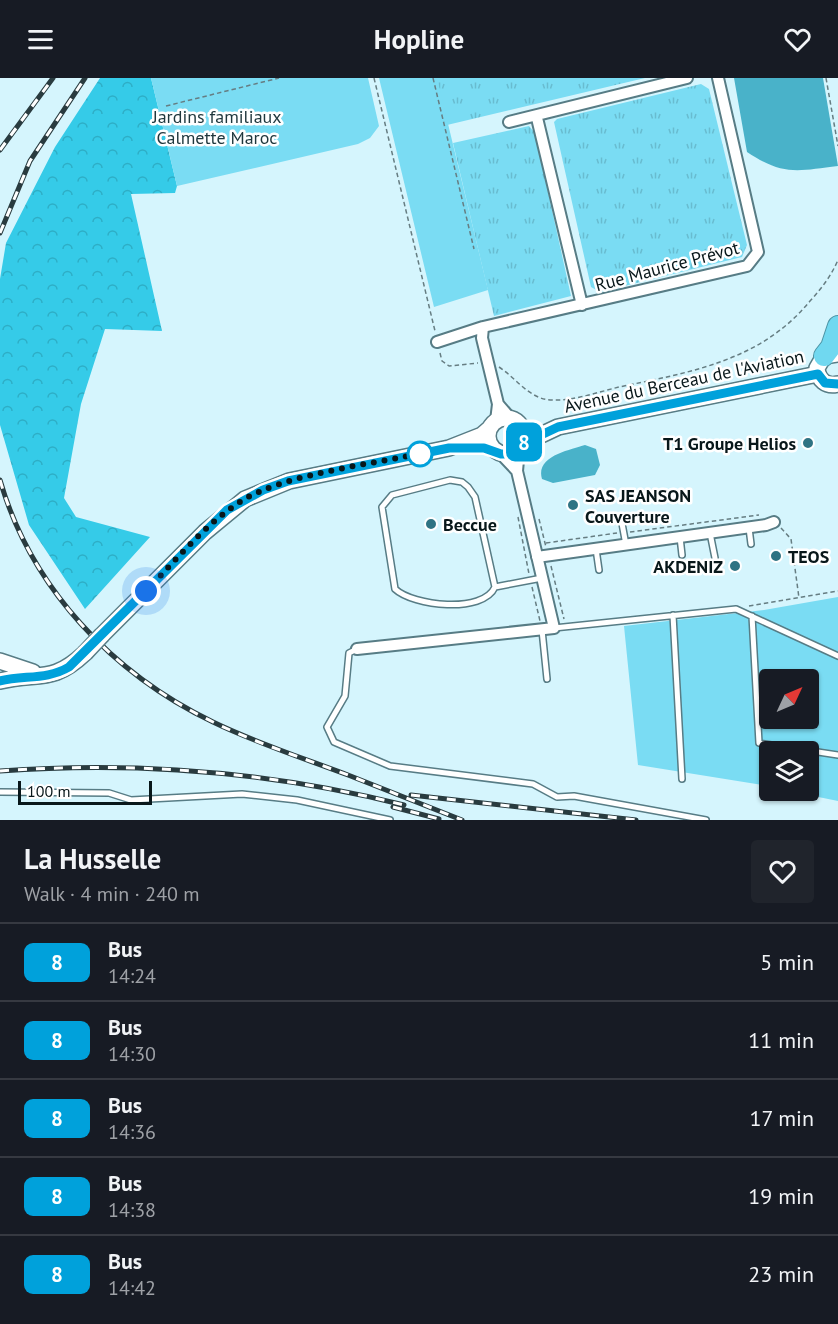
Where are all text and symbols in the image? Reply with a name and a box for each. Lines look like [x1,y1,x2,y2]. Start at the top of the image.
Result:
text: Hopline [374,22,464,56]
icon: menu [24,23,57,56]
icon: heart [781,23,814,56]
park label: Jardins familiaux Calmette Maroc [151,105,282,149]
street label: Rue Maurice Prévot [592,236,742,296]
street label: Avenue du Berceau de l'Aviation [562,344,806,418]
line badge: 8 [504,422,544,462]
text: 8 [518,429,530,456]
place label: T1 Groupe Helios [663,432,796,455]
marker: T1 Groupe Helios [801,436,815,450]
unlabelled marker [407,441,433,467]
place label: SAS JEANSON Couverture [585,484,691,528]
marker: SAS JEANSON Couverture [566,498,580,512]
place label: Beccue [443,513,497,536]
marker: Beccue [424,517,438,531]
place label: TEOS [788,545,829,568]
marker: TEOS [769,549,783,563]
place label: AKDENIZ [653,555,723,578]
marker: AKDENIZ [728,559,742,573]
your location [131,576,161,606]
north arrow [759,669,819,729]
map controls [759,669,819,801]
button: layers [759,741,819,801]
scale bar [18,778,152,806]
text: 100 m [27,781,70,801]
text: La Husselle [24,840,161,877]
button: heart [751,840,814,903]
text: Walk · 4 min · 240 m [24,881,200,907]
text: Bus [108,935,142,963]
text: 5 min [760,948,814,976]
text: 8 [51,949,63,976]
text: 14:24 [108,963,156,989]
text: Bus [108,1013,142,1041]
text: 11 min [748,1026,814,1054]
text: 8 [51,1027,63,1054]
text: 14:30 [108,1041,156,1067]
text: Bus [108,1091,142,1119]
text: 17 min [750,1104,814,1132]
text: 8 [51,1105,63,1132]
text: 14:36 [108,1119,156,1145]
text: Bus [108,1169,142,1197]
text: 19 min [748,1182,814,1210]
text: 8 [51,1183,63,1210]
text: 14:38 [108,1197,156,1223]
text: Bus [108,1247,142,1275]
text: 23 min [748,1260,814,1288]
text: 8 [51,1261,63,1288]
text: 14:42 [108,1275,156,1301]

